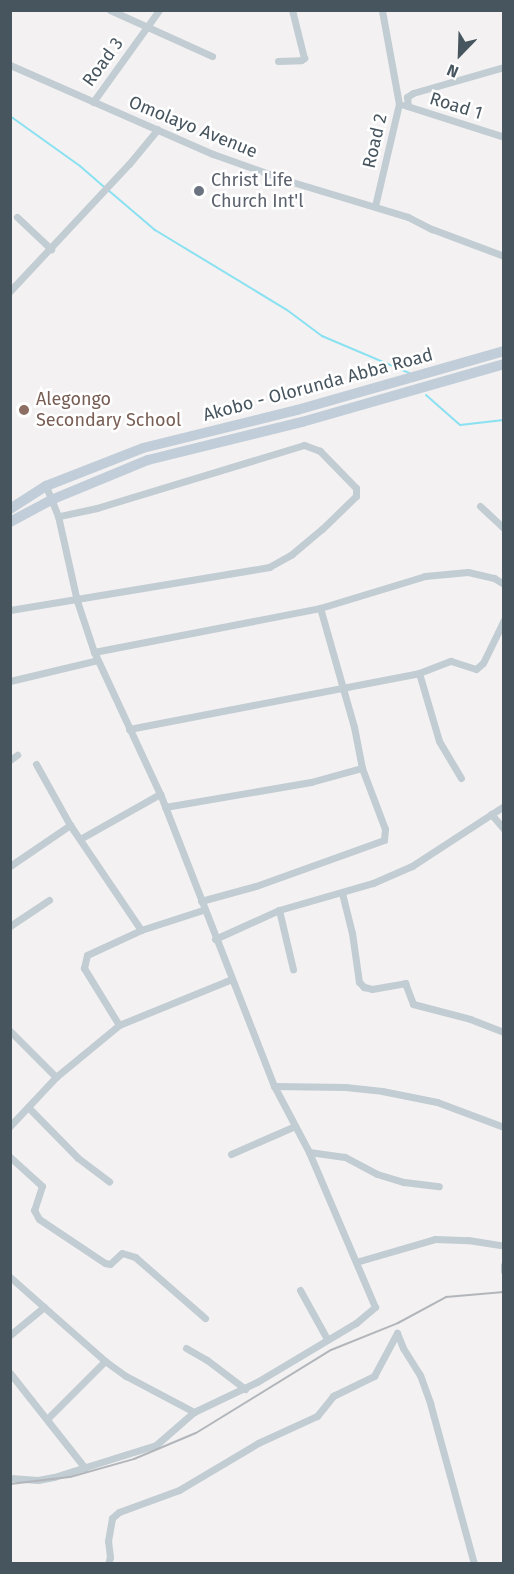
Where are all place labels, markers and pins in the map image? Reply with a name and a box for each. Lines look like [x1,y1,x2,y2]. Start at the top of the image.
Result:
place label: Christ Life Church Int'l [211,170,304,213]
marker: Christ Life Church Int'l [192,184,206,198]
place label: Alegongo Secondary School [36,389,181,432]
marker: Alegongo Secondary School [17,403,31,417]

